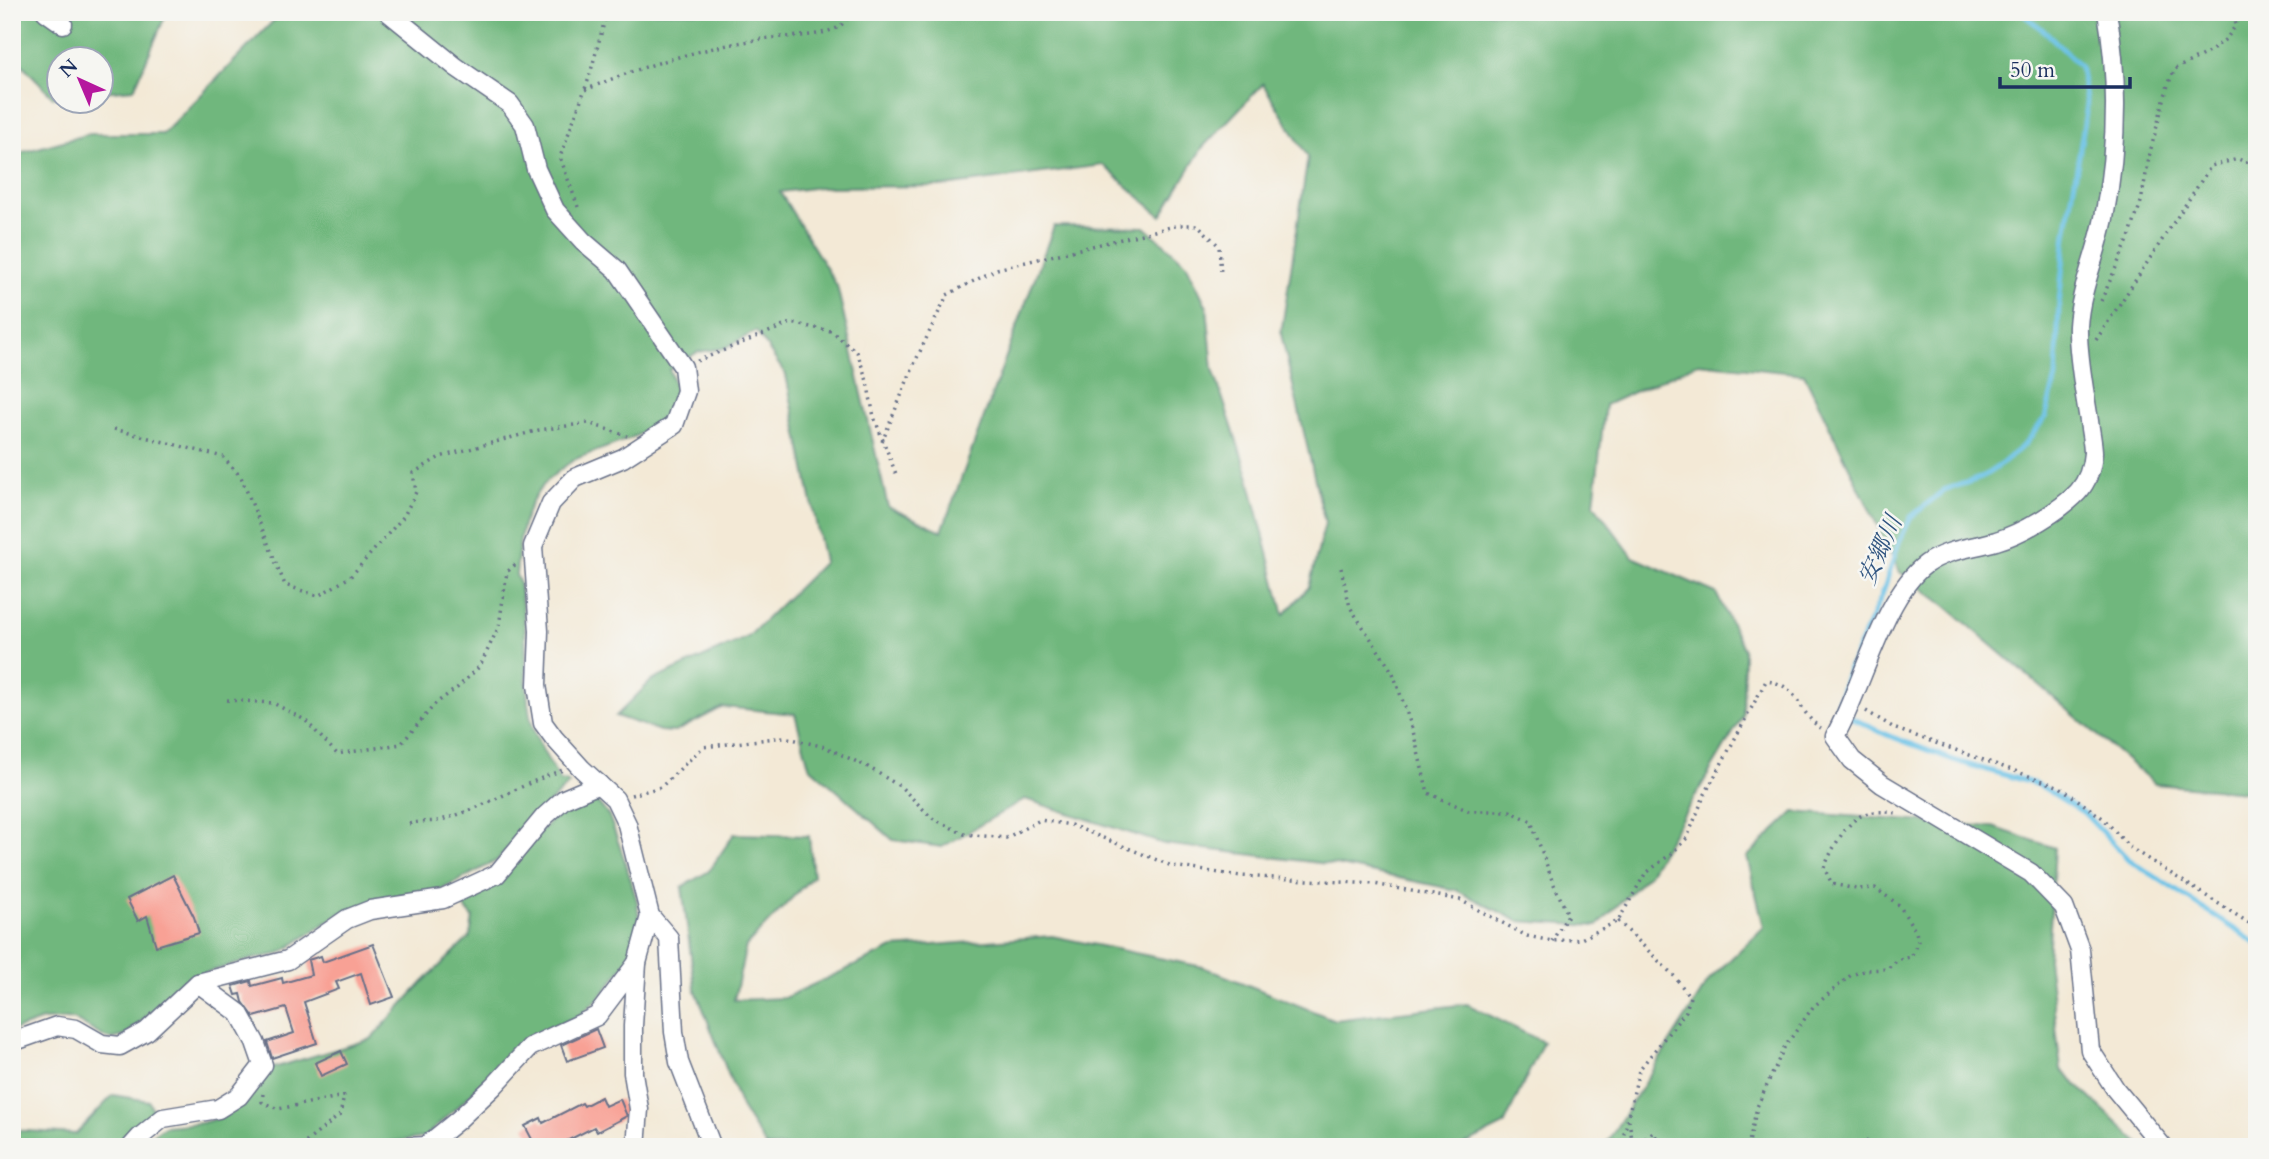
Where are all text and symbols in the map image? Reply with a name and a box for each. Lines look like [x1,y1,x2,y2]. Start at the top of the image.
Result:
north arrow [46,46,116,116]
scale bar [2000,46,2129,90]
text: N [54,53,84,84]
text: 50 m [2010,56,2055,85]
water label: 安郷川 [1851,508,1911,590]

